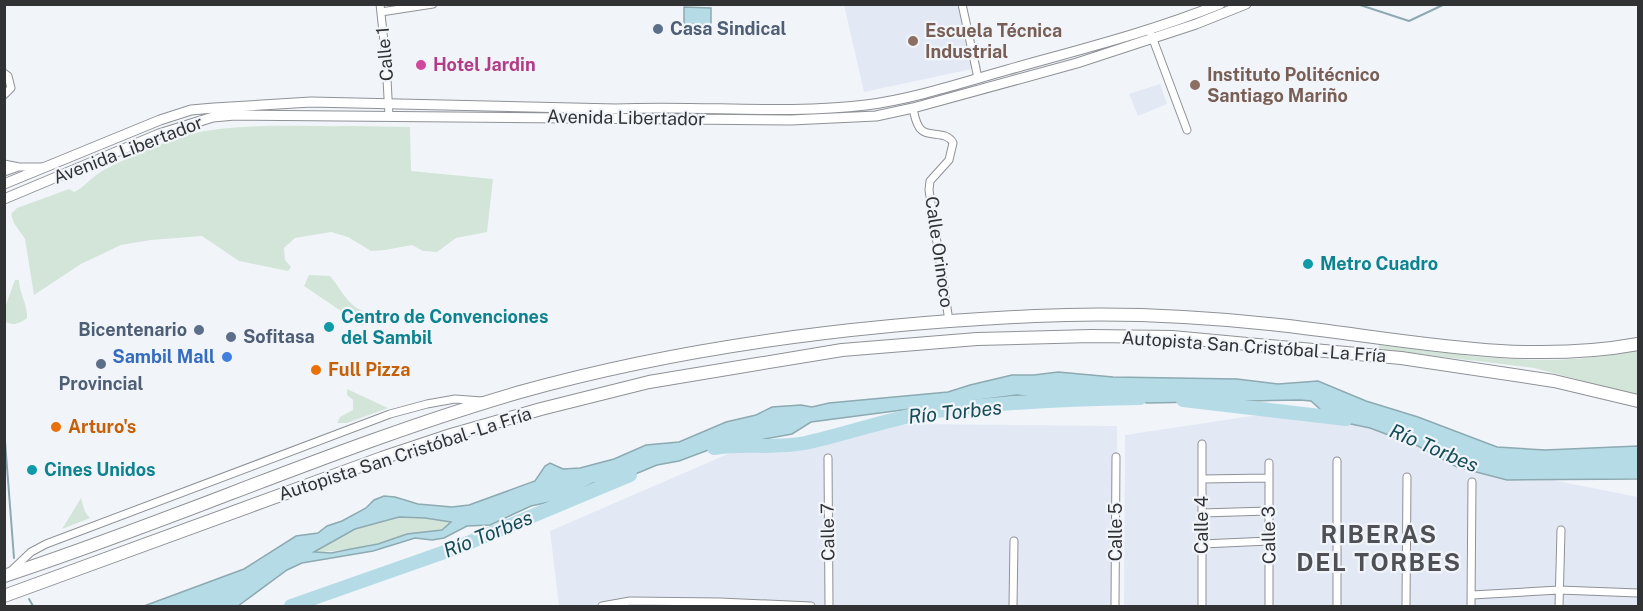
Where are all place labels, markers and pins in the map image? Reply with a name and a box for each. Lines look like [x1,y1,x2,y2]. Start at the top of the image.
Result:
place label: Casa Sindical [670,18,786,39]
place label: Escuela Técnica Industrial [925,20,1062,62]
marker: Casa Sindical [651,22,665,36]
marker: Escuela Técnica Industrial [906,34,920,48]
place label: Hotel Jardin [433,54,536,75]
marker: Hotel Jardin [414,58,428,72]
place label: Instituto Politécnico Santiago Mariño [1207,64,1380,106]
marker: Instituto Politécnico Santiago Mariño [1188,78,1202,92]
place label: Metro Cuadro [1320,253,1438,274]
marker: Metro Cuadro [1301,257,1315,271]
place label: Centro de Convenciones del Sambil [341,306,548,348]
place label: Bicentenario [78,319,187,340]
marker: Centro de Convenciones del Sambil [322,320,336,334]
marker: Bicentenario [192,323,206,337]
place label: Sofitasa [243,326,315,347]
marker: Sofitasa [224,330,238,344]
place label: Sambil Mall [112,346,215,367]
marker: Sambil Mall [220,350,234,364]
marker: Provincial [94,357,108,371]
place label: Full Pizza [328,359,410,380]
marker: Full Pizza [309,363,323,377]
place label: Provincial [59,373,143,394]
place label: Arturo's [68,416,136,437]
marker: Arturo's [49,420,63,434]
place label: Cines Unidos [44,459,156,480]
marker: Cines Unidos [25,463,39,477]

